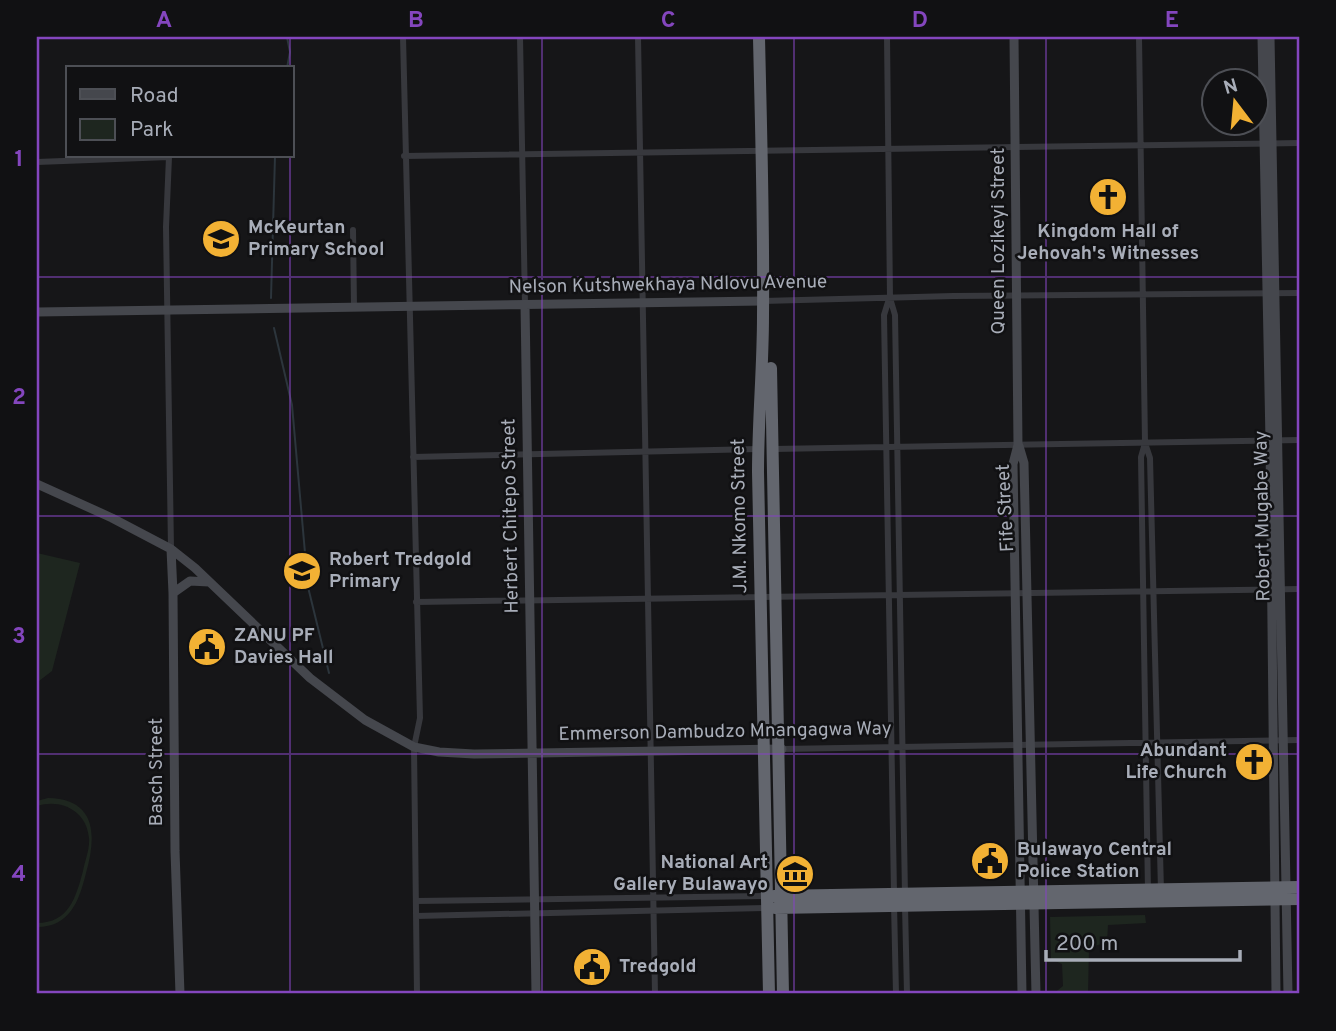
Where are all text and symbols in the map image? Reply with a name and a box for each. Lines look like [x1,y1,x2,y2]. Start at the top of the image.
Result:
text: A [156,7,172,36]
text: B [408,7,424,36]
text: C [661,7,675,36]
text: D [912,7,928,36]
text: E [1165,7,1179,36]
legend [66,66,294,158]
north arrow [1200,66,1270,136]
text: N [1221,74,1241,101]
text: Road [130,83,179,110]
text: Park [130,117,173,144]
text: 1 [14,146,24,175]
street label: Queen Lozikeyi Street [987,147,1011,335]
church icon: Kingdom Hall of Jehovah's Witnesses [1087,176,1129,218]
place label: McKeurtan Primary School [248,216,384,262]
school or university icon: McKeurtan Primary School [200,218,242,260]
place label: Kingdom Hall of Jehovah's Witnesses [1017,220,1199,266]
street label: Nelson Kutshwekhaya Ndlovu Avenue [509,270,827,300]
text: 2 [12,384,26,413]
street label: Herbert Chitepo Street [497,418,525,614]
street label: Robert Mugabe Way [1250,430,1276,602]
street label: J.M. Nkomo Street [727,438,753,594]
street label: Fife Street [992,463,1020,553]
place label: Robert Tredgold Primary [329,548,472,594]
school or university icon: Robert Tredgold Primary [281,550,323,592]
text: 3 [12,623,26,652]
place label: ZANU PF Davies Hall [234,624,333,670]
public building icon: ZANU PF Davies Hall [186,626,228,668]
street label: Emmerson Dambudzo Mnangagwa Way [558,717,892,747]
street label: Basch Street [145,718,169,826]
place label: Abundant Life Church [1125,739,1227,785]
church icon: Abundant Life Church [1233,741,1275,783]
place label: Bulawayo Central Police Station [1017,838,1172,884]
public building icon: Bulawayo Central Police Station [969,840,1011,882]
place label: National Art Gallery Bulawayo [613,851,768,897]
museum icon: National Art Gallery Bulawayo [774,853,816,895]
text: 4 [12,861,26,890]
scale bar [1046,919,1240,963]
text: 200 m [1056,931,1118,958]
public building icon: Tredgold [571,946,613,988]
place label: Tredgold [619,955,697,979]

